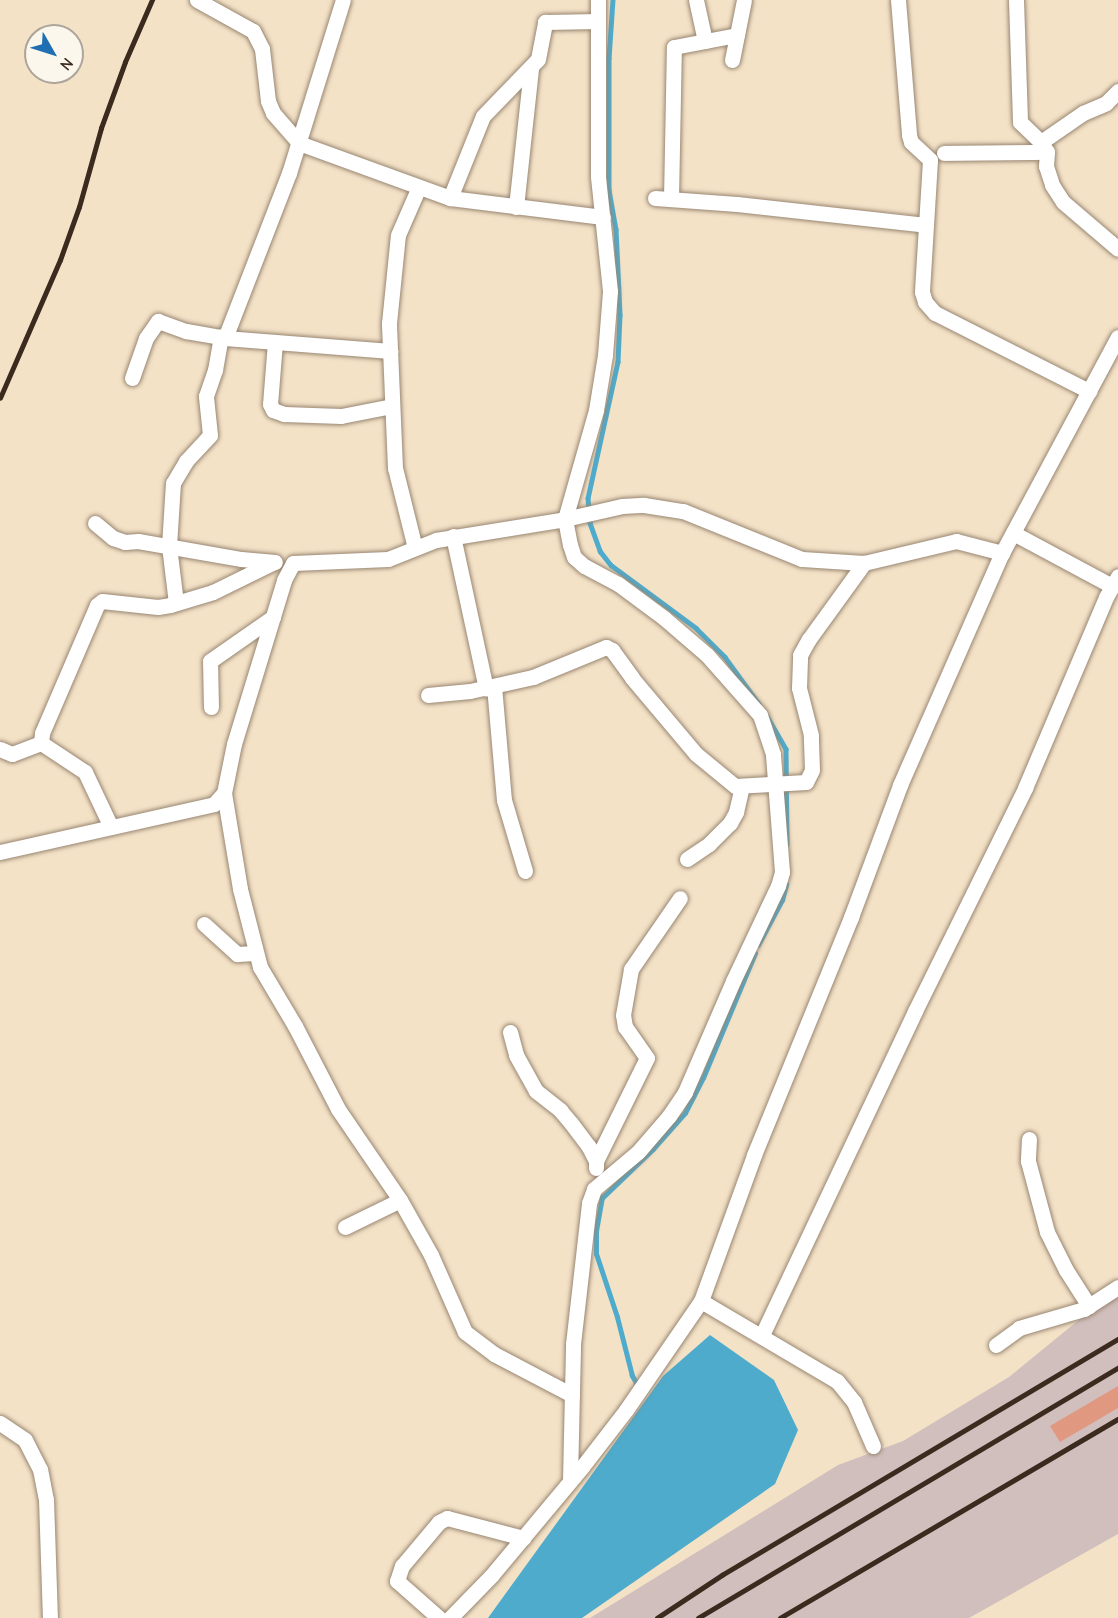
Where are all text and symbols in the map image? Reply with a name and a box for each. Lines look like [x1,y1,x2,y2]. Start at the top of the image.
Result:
north arrow [24,24,84,84]
text: N [56,54,77,74]

